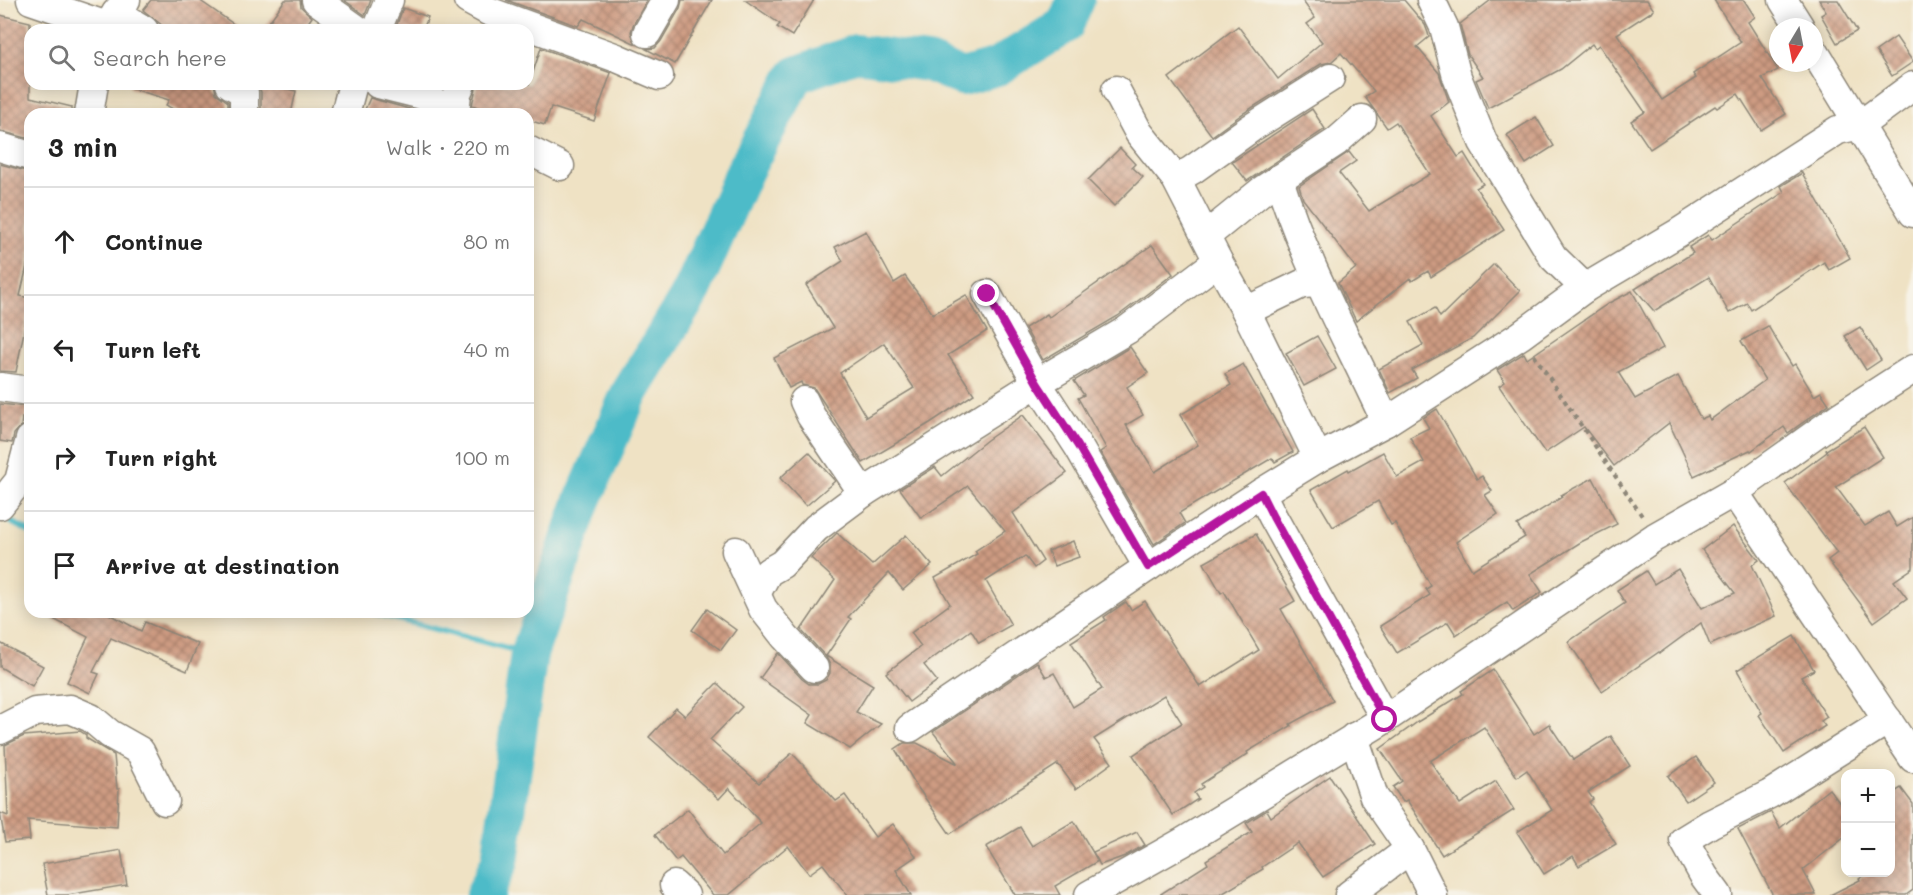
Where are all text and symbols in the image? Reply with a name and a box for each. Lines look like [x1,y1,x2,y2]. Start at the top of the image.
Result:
north arrow [1769,18,1823,72]
search box [24,24,534,90]
icon: search [45,41,78,74]
text: Search here [93,43,227,72]
text: 3 min [48,130,117,164]
text: Walk · 220 m [386,134,510,160]
icon: ahead [48,225,81,258]
text: Continue [105,227,203,256]
text: 80 m [463,228,510,254]
route end [973,280,999,306]
icon: left [48,333,81,366]
text: Turn left [105,335,201,364]
text: 40 m [464,336,510,362]
icon: right [48,441,81,474]
text: Turn right [105,443,217,472]
text: 100 m [454,444,510,470]
icon: arrive [48,549,81,582]
text: Arrive at destination [105,551,340,580]
route start [1371,706,1397,732]
map controls [1841,769,1895,877]
button: + [1841,769,1895,823]
button: − [1841,823,1895,877]

